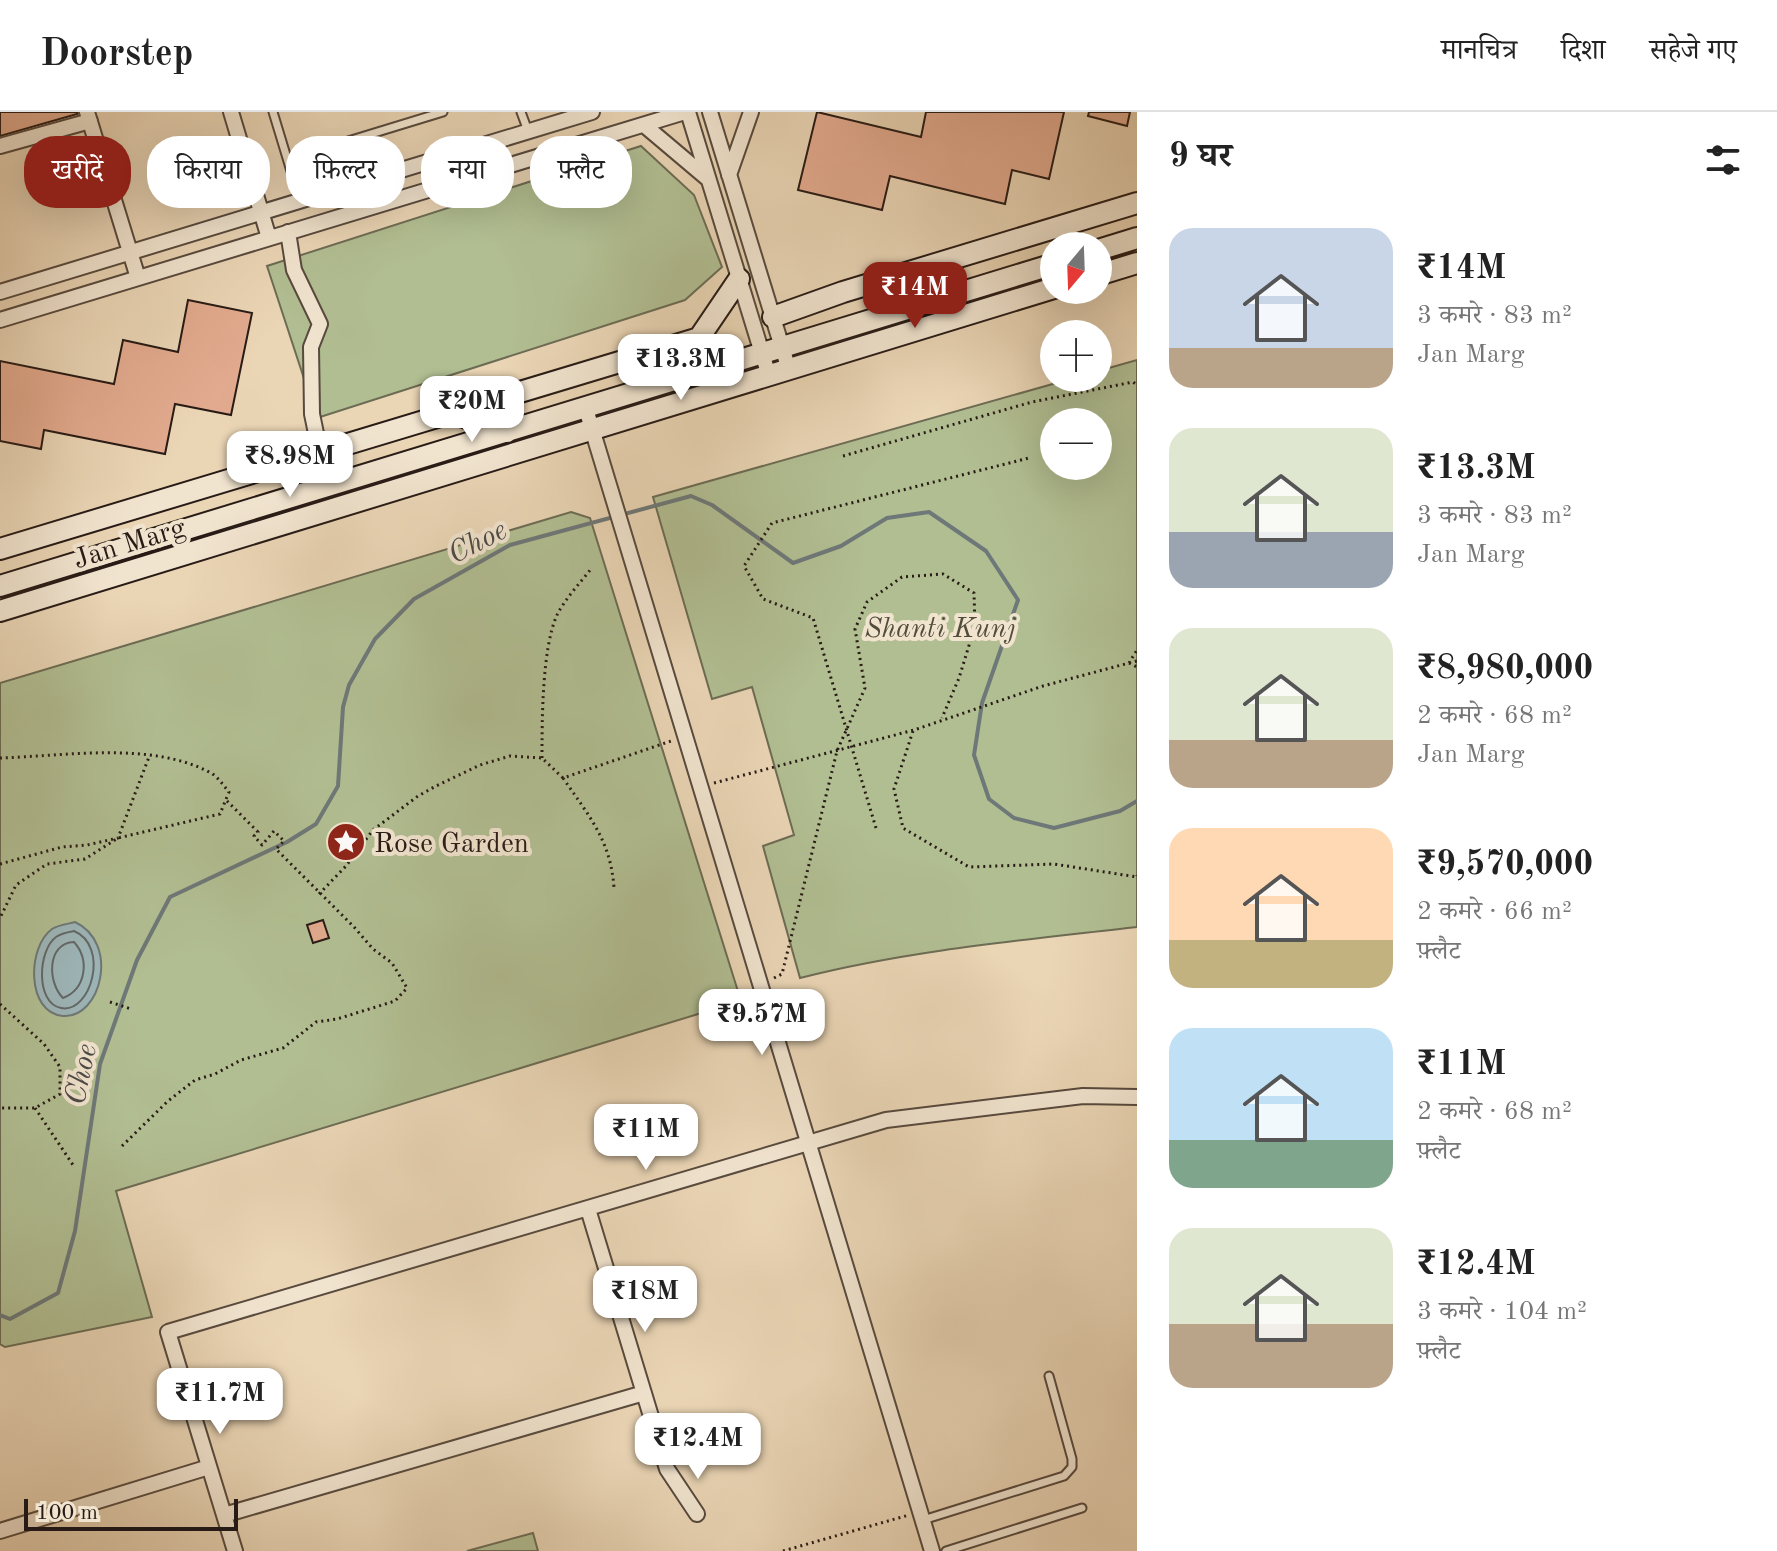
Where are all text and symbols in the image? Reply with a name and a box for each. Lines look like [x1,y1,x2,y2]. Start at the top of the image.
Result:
text: Doorstep [40,36,193,74]
text: मानचित्र [1441,38,1517,66]
text: दिशा [1561,38,1606,66]
text: सहेजे गए [1650,38,1737,66]
chip: खरीदें [24,136,131,208]
chip: किराया [147,136,270,208]
chip: फ़िल्टर [286,136,405,208]
chip: नया [421,136,514,208]
chip: फ़्लैट [530,136,632,208]
icon: filters [1701,138,1745,182]
text: 9 घर [1169,140,1232,174]
north arrow [1040,232,1112,304]
map controls [1040,232,1112,480]
text: ₹14M [1417,252,1506,286]
icon: home [1233,260,1329,356]
pin: ₹14M [868,262,962,330]
text: ₹14M [881,275,949,301]
text: 3 कमरे · 83 m² [1417,303,1572,329]
button: + [1040,320,1112,392]
pin: ₹13.3M [616,334,746,402]
text: Jan Marg [1417,342,1525,368]
text: ₹13.3M [636,347,726,373]
pin: ₹20M [425,376,519,444]
text: ₹20M [438,389,506,415]
button: − [1040,408,1112,480]
pin: ₹8.98M [225,431,355,499]
text: ₹8.98M [245,444,335,470]
text: ₹13.3M [1417,452,1535,486]
icon: home [1233,460,1329,556]
text: 3 कमरे · 83 m² [1417,503,1572,529]
street label: Jan Marg [70,515,189,575]
water label: Choe [444,515,512,570]
text: Jan Marg [1417,542,1525,568]
park label: Shanti Kunj [864,616,1016,644]
text: ₹8,980,000 [1417,652,1593,686]
icon: home [1233,660,1329,756]
text: 2 कमरे · 68 m² [1417,703,1572,729]
text: Jan Marg [1417,742,1525,768]
place icon: Rose Garden [325,821,367,863]
place label: Rose Garden [374,831,529,859]
text: ₹9,570,000 [1417,848,1593,882]
icon: home [1233,860,1329,956]
text: 2 कमरे · 66 m² [1417,899,1572,925]
text: फ़्लैट [1417,939,1460,965]
pin: ₹9.57M [697,989,827,1057]
text: ₹9.57M [717,1002,807,1028]
water label: Choe [61,1041,103,1108]
text: ₹11M [1417,1048,1506,1082]
icon: home [1233,1060,1329,1156]
text: 2 कमरे · 68 m² [1417,1099,1572,1125]
pin: ₹11M [599,1104,693,1172]
text: ₹11M [612,1117,680,1143]
text: फ़्लैट [1417,1139,1460,1165]
text: ₹12.4M [1417,1248,1535,1282]
icon: home [1233,1260,1329,1356]
pin: ₹18M [598,1266,692,1334]
text: ₹18M [611,1279,679,1305]
text: 3 कमरे · 104 m² [1417,1299,1587,1325]
text: फ़्लैट [1417,1339,1460,1365]
pin: ₹11.7M [155,1368,285,1436]
text: ₹11.7M [175,1381,265,1407]
pin: ₹12.4M [633,1413,763,1481]
text: ₹12.4M [653,1426,743,1452]
scale bar [24,1495,238,1531]
text: 100 m [36,1502,98,1524]

